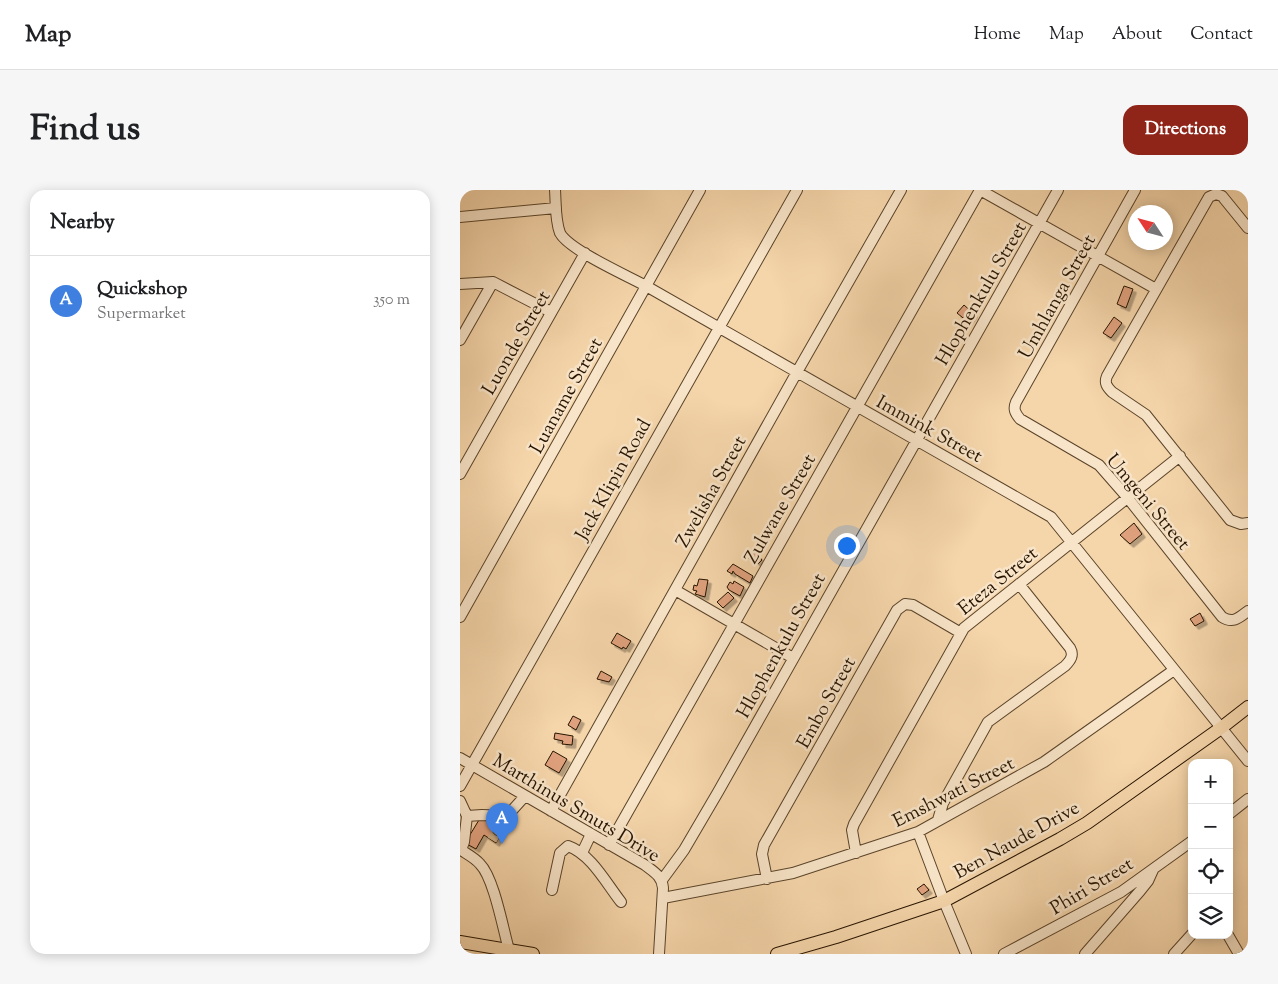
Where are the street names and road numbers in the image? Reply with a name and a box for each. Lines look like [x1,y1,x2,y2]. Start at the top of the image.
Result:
street label: Hlophenkulu Street [930,217,1035,371]
street label: Umhlanga Street [1013,230,1104,364]
street label: Luonde Street [476,286,558,400]
street label: Luaname Street [524,333,610,459]
street label: Immink Street [871,390,987,471]
street label: Jack Klipin Road [569,414,659,547]
street label: Zwelisha Street [670,431,754,553]
street label: Umgeni Street [1099,448,1196,557]
street label: Zulwane Street [739,449,824,569]
street label: Eteza Street [953,541,1045,623]
street label: Hlophenkulu Street [731,568,833,724]
street label: Embo Street [791,652,864,754]
street label: Marthinus Smuts Drive [487,748,665,870]
street label: Emshwati Street [889,751,1020,836]
street label: Ben Naude Drive [950,795,1085,887]
street label: Phiri Street [1046,851,1139,923]

